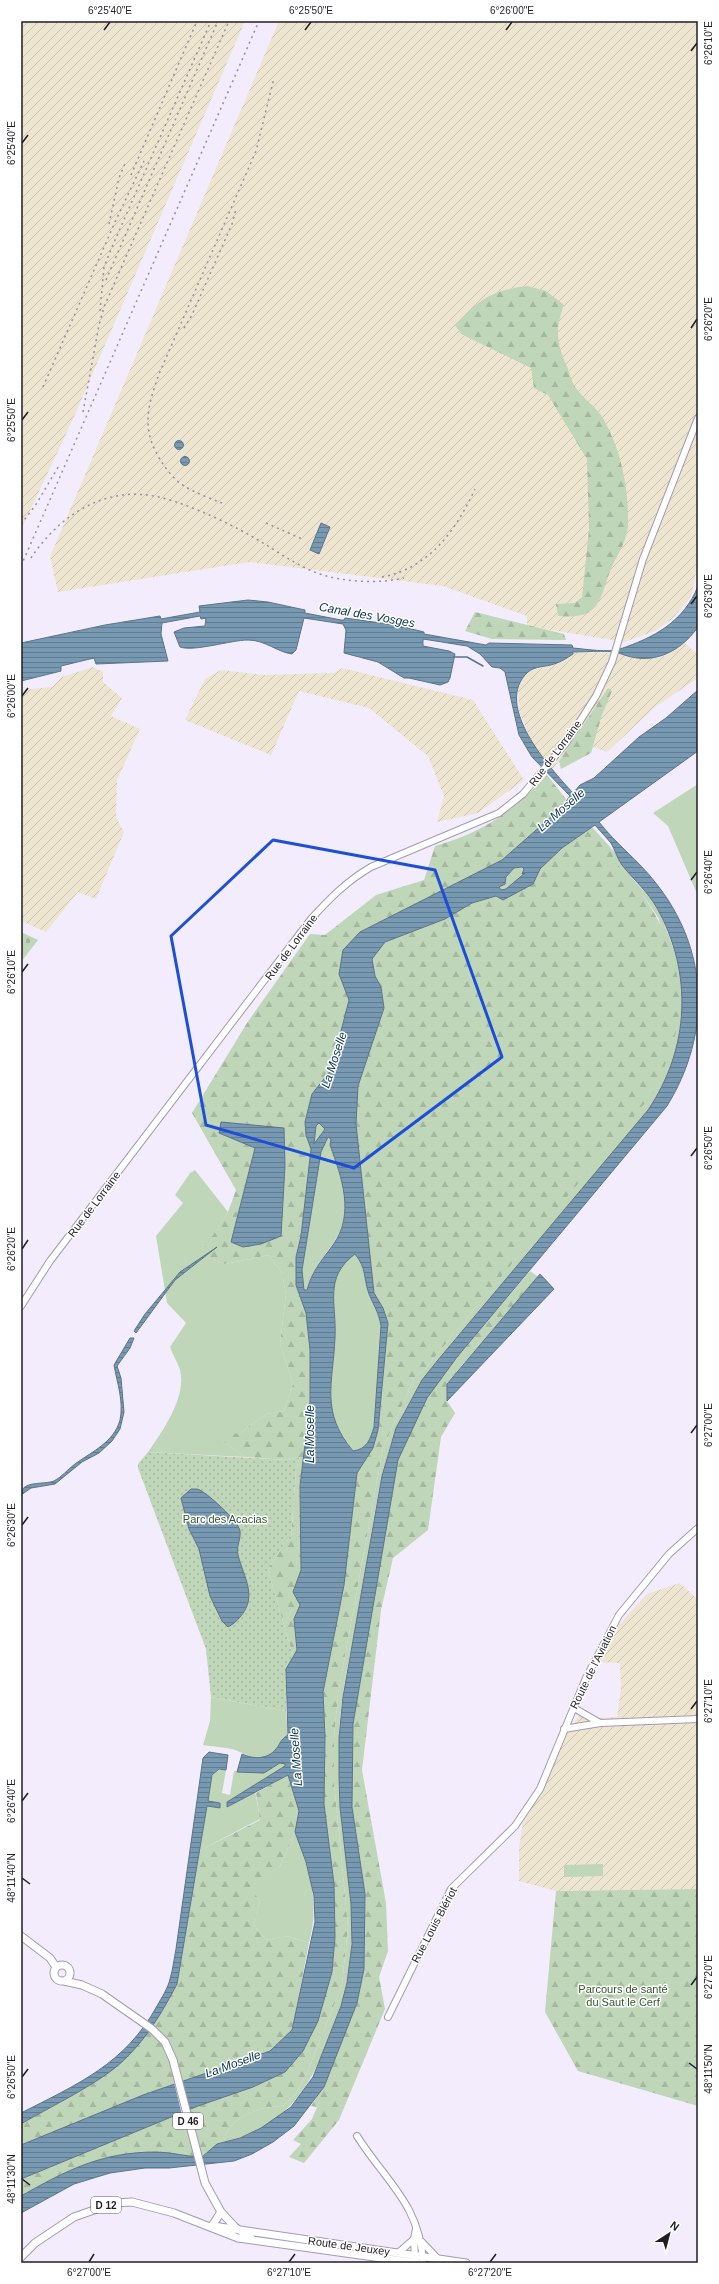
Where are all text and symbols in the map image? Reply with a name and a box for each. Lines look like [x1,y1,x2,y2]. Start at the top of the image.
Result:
text: 6°25'40"E [88,5,132,16]
text: 6°25'50"E [289,5,333,16]
text: 6°26'00"E [490,5,534,16]
text: 6°26'10"E [703,21,714,65]
text: 6°25'40"E [6,121,17,165]
text: 6°26'20"E [703,297,714,341]
text: 6°25'50"E [6,398,17,442]
text: 6°26'30"E [703,574,714,618]
water label: Canal des Vosges [318,600,416,630]
text: 6°26'00"E [6,674,17,718]
street label: Rue de Lorraine [526,718,584,788]
water label: La Moselle [535,785,588,834]
text: 6°26'40"E [703,850,714,894]
street label: Rue de Lorraine [262,912,320,982]
text: 6°26'10"E [6,950,17,994]
water label: La Moselle [318,1030,350,1090]
text: 6°26'50"E [703,1126,714,1170]
street label: Rue de Lorraine [65,1169,123,1239]
text: 6°26'20"E [6,1227,17,1271]
text: 6°27'00"E [703,1403,714,1447]
water label: La Moselle [303,1405,317,1463]
text: 6°26'30"E [6,1503,17,1547]
park label: Parc des Acacias [183,1513,268,1525]
street label: Route de l'Aviation [568,1623,618,1711]
text: 6°27'10"E [703,1679,714,1723]
water label: La Moselle [287,1727,305,1786]
text: 6°26'40"E [6,1779,17,1823]
text: 48°11'40"N [6,1853,17,1903]
street label: Rue Louis Blériot [409,1885,459,1965]
text: 6°27'20"E [703,1955,714,1999]
park label: Parcours de santé du Saut le Cerf [578,1983,668,2008]
text: 48°11'50"N [703,2044,714,2094]
water label: La Moselle [203,2047,263,2081]
text: 6°26'50"E [6,2055,17,2099]
road number: D 46 [173,2113,203,2129]
text: 48°11'30"N [6,2154,17,2204]
road number: D 12 [91,2197,121,2213]
north arrow [649,2214,689,2254]
text: N [668,2219,682,2233]
street label: Route de Jeuxey [307,2234,391,2258]
text: 6°27'00"E [67,2267,111,2278]
text: 6°27'10"E [267,2267,311,2278]
text: 6°27'20"E [468,2267,512,2278]

